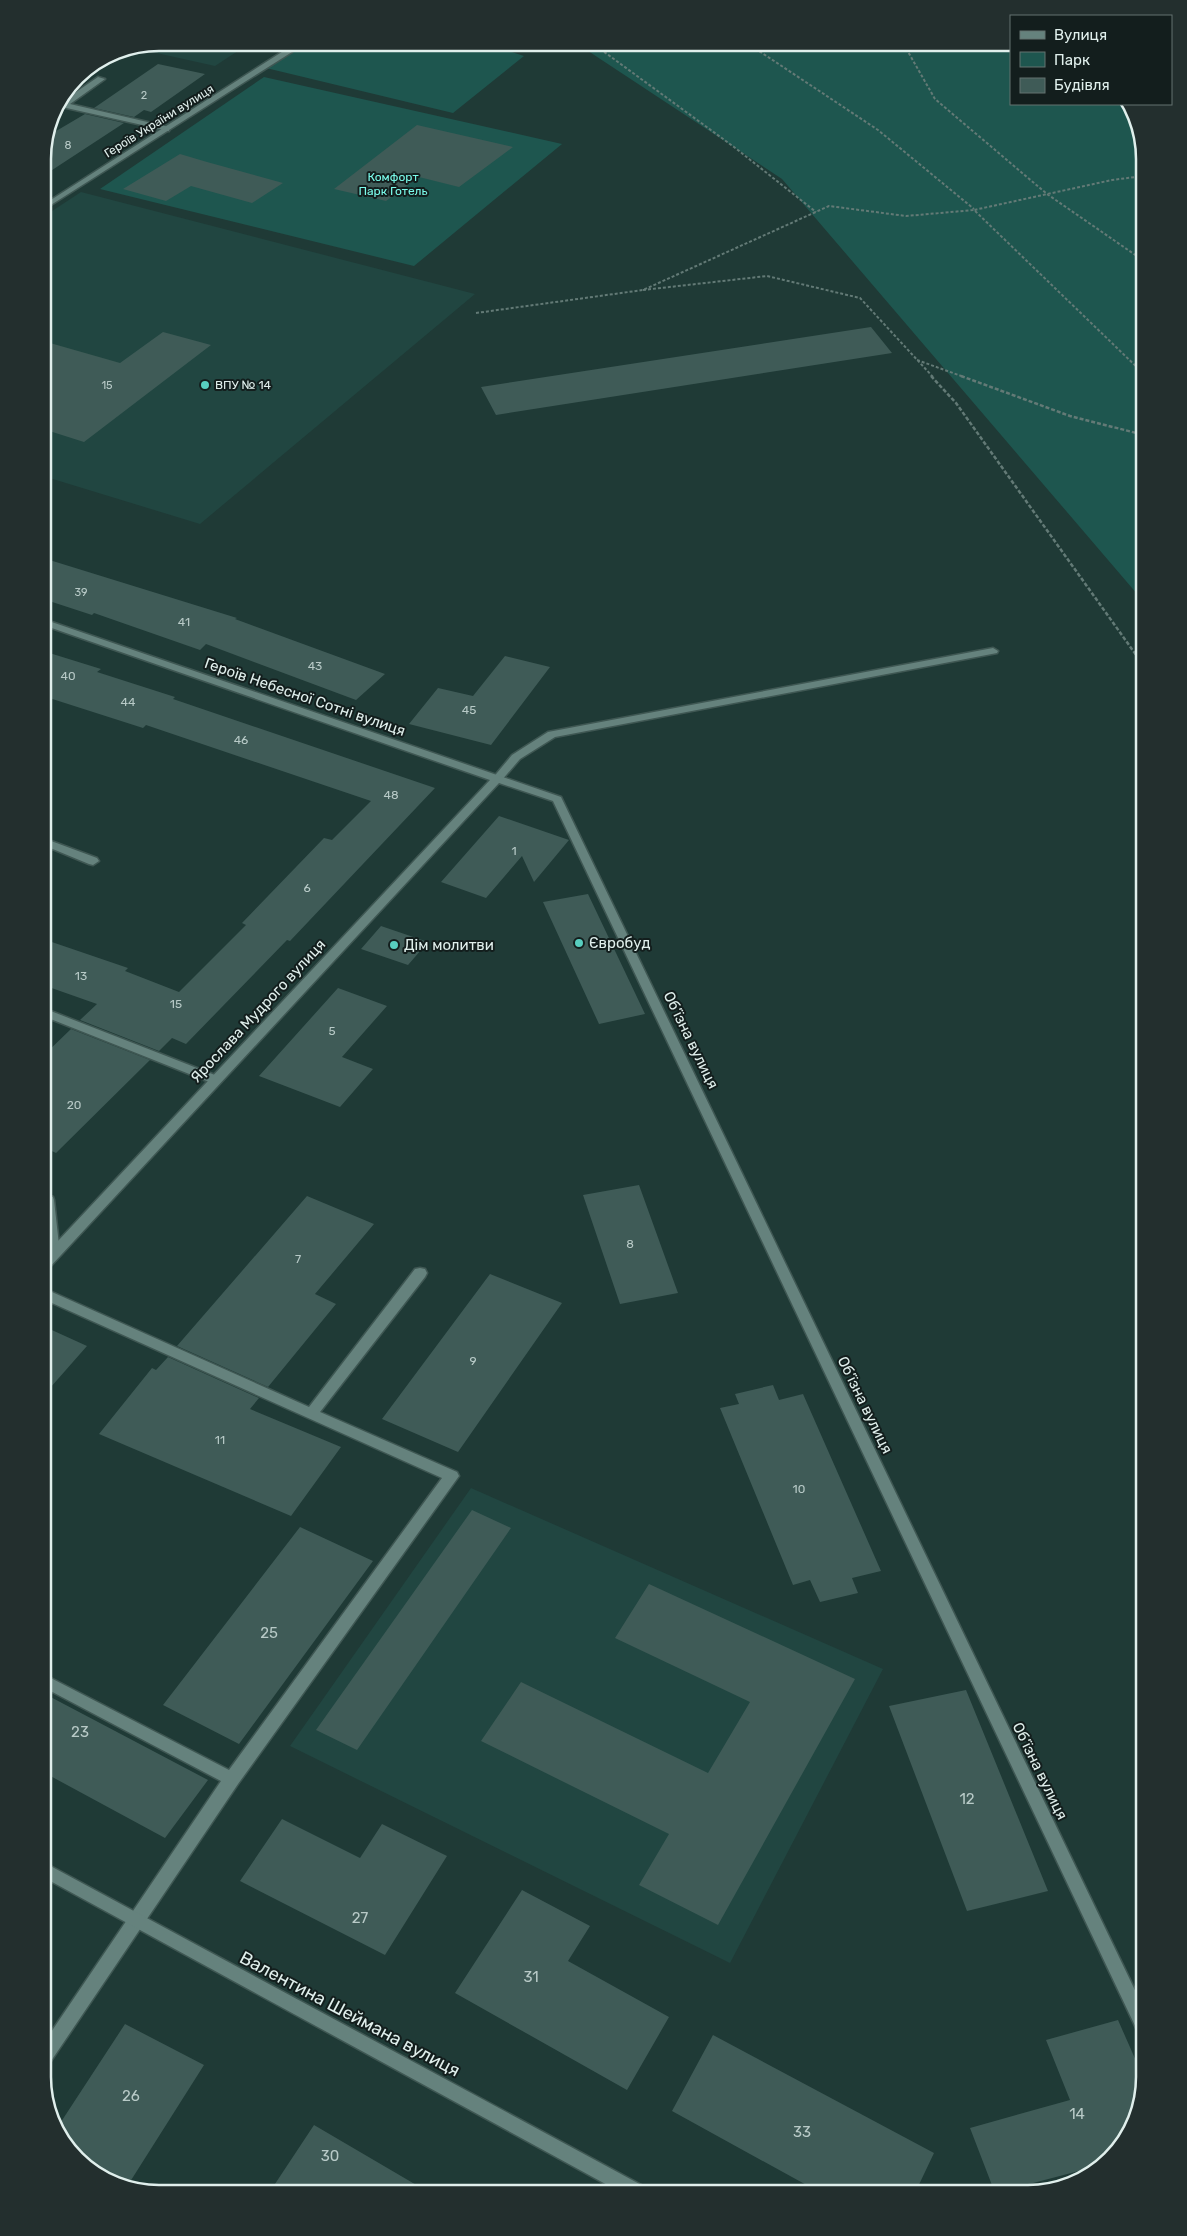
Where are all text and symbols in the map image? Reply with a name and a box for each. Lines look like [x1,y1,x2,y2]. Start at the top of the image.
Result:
legend [1010,15,1172,105]
text: Вулиця [1054,26,1107,44]
text: Парк [1054,51,1090,69]
text: Будівля [1054,76,1110,94]
street label: Героїв України вулиця [102,82,216,160]
house number: 2 [141,89,147,102]
house number: 8 [65,139,72,152]
park label: Комфорт Парк Готель [358,170,428,198]
place label: ВПУ № 14 [215,378,272,392]
house number: 15 [101,379,113,392]
marker: ВПУ № 14 [199,379,211,391]
house number: 39 [74,586,88,599]
house number: 41 [178,615,190,629]
street label: Героїв Небесної Сотні вулиця [202,654,408,740]
house number: 43 [308,659,322,673]
house number: 40 [60,669,76,683]
house number: 44 [121,695,136,709]
house number: 45 [462,703,476,717]
house number: 46 [234,733,248,747]
house number: 48 [383,788,399,802]
house number: 1 [511,844,517,858]
house number: 6 [303,881,311,895]
place label: Євробуд [589,934,651,952]
street label: Ярослава Мудрого вулиця [187,935,329,1087]
place label: Дім молитви [404,936,494,954]
marker: Євробуд [573,937,585,949]
marker: Дім молитви [388,939,400,951]
house number: 13 [75,969,87,983]
street label: Об’їзна вулиця [660,988,722,1092]
house number: 15 [170,997,182,1011]
house number: 5 [328,1024,336,1038]
house number: 20 [67,1098,81,1112]
house number: 8 [626,1237,634,1251]
house number: 7 [295,1252,301,1266]
street label: Об’їзна вулиця [834,1353,896,1457]
house number: 9 [469,1354,477,1368]
house number: 11 [215,1433,225,1447]
house number: 10 [793,1482,805,1496]
house number: 25 [260,1624,278,1642]
street label: Об’їзна вулиця [1009,1719,1071,1823]
house number: 23 [71,1723,89,1741]
house number: 12 [959,1790,975,1808]
house number: 27 [352,1909,369,1927]
street label: Валентина Шеймана вулиця [236,1946,464,2082]
house number: 31 [523,1968,539,1986]
house number: 26 [122,2087,140,2105]
house number: 14 [1069,2105,1085,2123]
house number: 33 [793,2123,811,2141]
house number: 30 [321,2147,339,2165]

